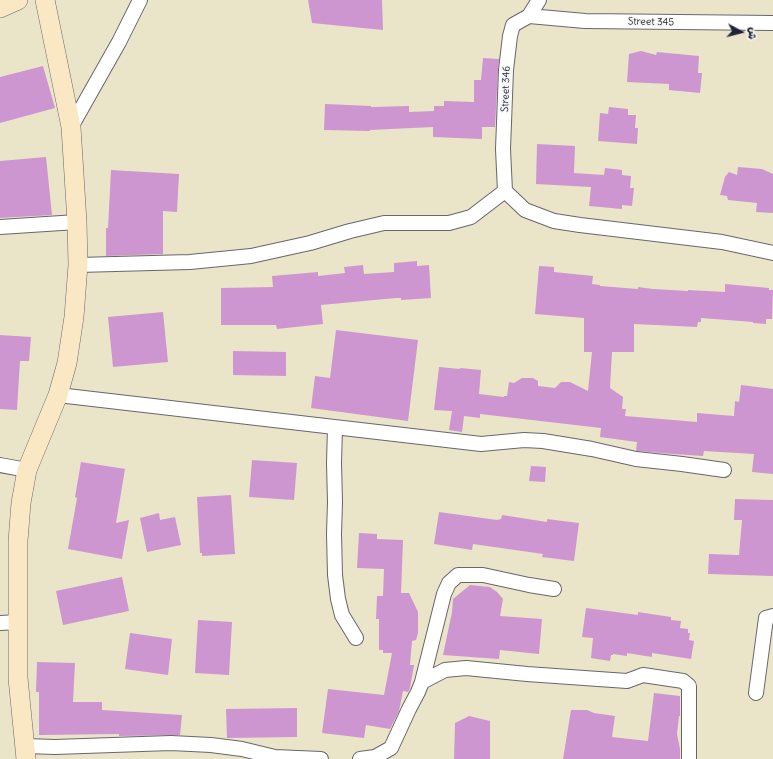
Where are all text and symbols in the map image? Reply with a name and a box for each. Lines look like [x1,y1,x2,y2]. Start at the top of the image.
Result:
north arrow [721,12,761,52]
street label: Street 345 [628,16,674,28]
text: ش [745,27,761,40]
street label: Street 346 [499,66,513,112]

